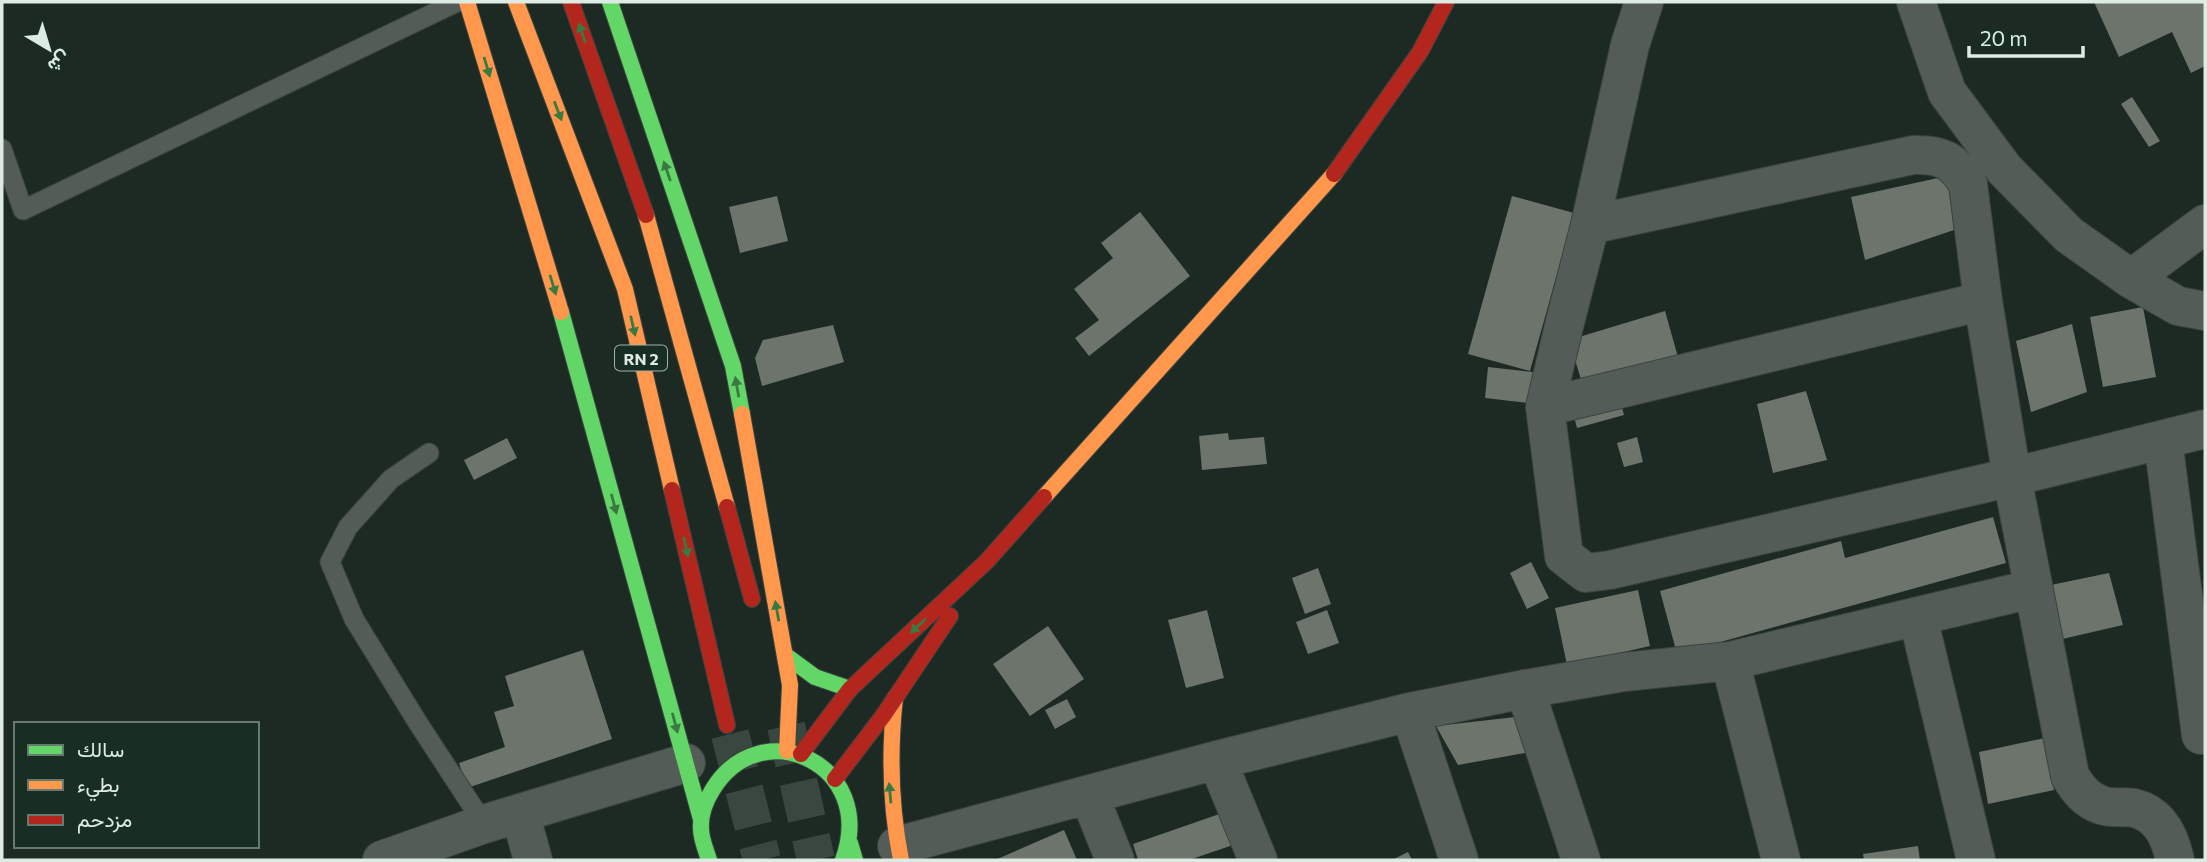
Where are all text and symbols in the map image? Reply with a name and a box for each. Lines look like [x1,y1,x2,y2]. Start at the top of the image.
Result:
north arrow [14,14,84,84]
scale bar [1969,14,2083,58]
one-way arrow [576,23,587,44]
text: 20 m [1980,25,2028,50]
text: ش [43,46,76,79]
one-way arrow [482,57,493,78]
one-way arrow [553,101,564,122]
one-way arrow [661,160,672,181]
one-way arrow [548,275,559,296]
one-way arrow [628,315,639,337]
road number: RN 2 [615,346,667,370]
one-way arrow [731,376,742,398]
one-way arrow [609,493,620,515]
one-way arrow [680,536,691,558]
one-way arrow [771,600,782,622]
one-way arrow [910,617,927,633]
one-way arrow [670,712,681,734]
legend [14,722,259,848]
text: سالك [77,736,124,761]
text: بطيء [77,771,120,802]
one-way arrow [884,782,895,804]
text: مزدحم [77,806,132,834]

